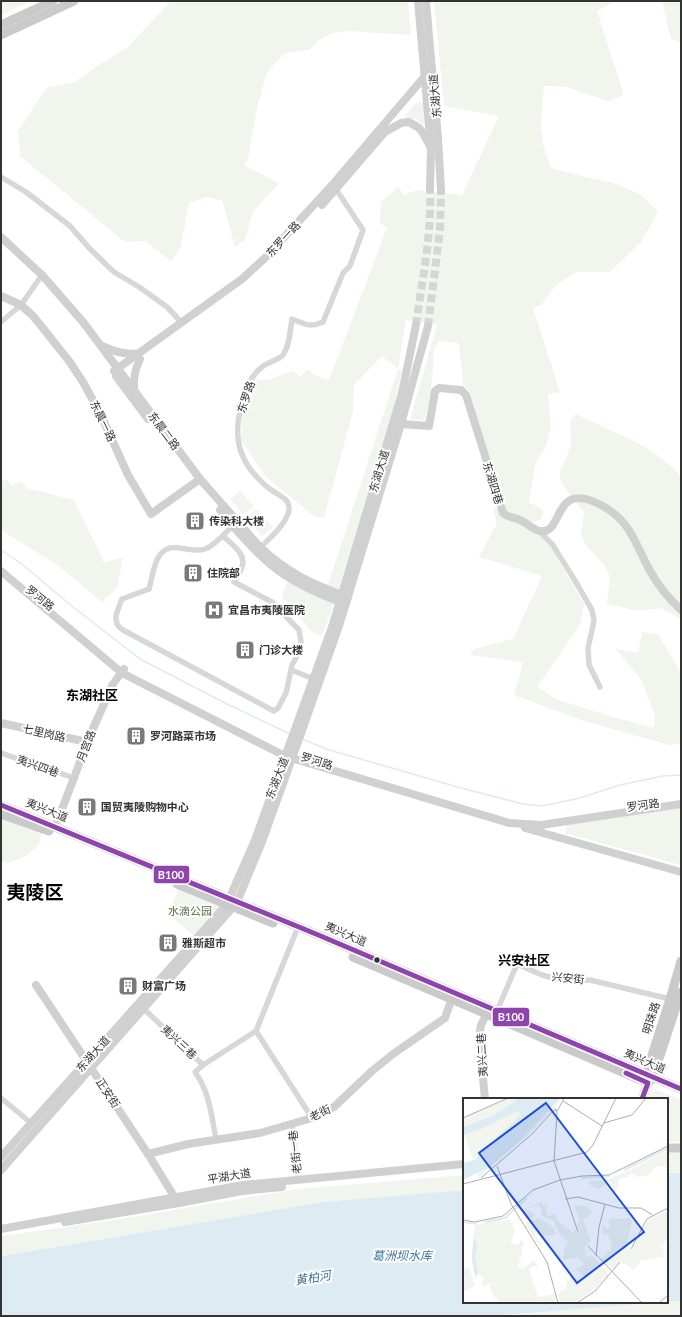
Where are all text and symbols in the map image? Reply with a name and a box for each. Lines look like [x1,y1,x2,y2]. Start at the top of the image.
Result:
street label: 东湖大道 [426,74,443,119]
street label: 东罗一路 [263,218,302,259]
street label: 东罗路 [234,379,257,415]
street label: 东晨一路 [88,398,119,443]
street label: 东晨二路 [146,409,183,452]
street label: 东湖大道 [366,448,391,494]
street label: 东湖四巷 [481,460,506,506]
building icon: 传染科大楼 [184,510,206,532]
place label: 传染科大楼 [209,514,264,527]
building icon: 住院部 [182,562,204,584]
place label: 住院部 [207,566,240,579]
street label: 罗河路 [23,582,57,613]
hospital icon: 宜昌市夷陵医院 [203,599,225,621]
place label: 宜昌市夷陵医院 [228,603,305,616]
building icon: 门诊大楼 [234,639,256,661]
place label: 门诊大楼 [259,643,303,656]
district label: 东湖社区 [66,687,118,703]
street label: 七里岗路 [21,721,67,744]
building icon: 罗河路菜市场 [125,725,147,747]
street label: 月宫路 [74,728,98,764]
place label: 罗河路菜市场 [150,729,216,742]
street label: 罗河路 [299,749,335,772]
street label: 夷兴四巷 [15,752,61,779]
street label: 东湖大道 [263,755,290,801]
street label: 夷兴大道 [24,795,70,824]
building icon: 国贸夷陵购物中心 [76,796,98,818]
street label: 罗河路 [626,796,660,813]
place label: 国贸夷陵购物中心 [101,800,189,813]
line badge: B100 [153,865,190,884]
text: B100 [158,868,185,881]
district label: 夷陵区 [6,880,64,903]
park label: 水滴公园 [168,904,212,917]
street label: 夷兴大道 [323,919,369,948]
building icon: 雅斯超市 [157,932,179,954]
place label: 雅斯超市 [182,936,226,949]
district label: 兴安社区 [498,952,550,968]
unlabelled marker [372,955,382,965]
street label: 兴安街 [551,969,585,986]
building icon: 财富广场 [117,975,139,997]
place label: 财富广场 [142,979,186,992]
street label: 明珠路 [639,1000,662,1036]
line badge: B100 [492,1007,530,1027]
text: B100 [498,1010,525,1023]
street label: 夷兴三巷 [159,1022,200,1061]
street label: 东湖大道 [73,1033,112,1074]
street label: 夷兴二巷 [474,1033,489,1077]
street label: 夷兴大道 [622,1046,668,1075]
street label: 正安街 [94,1075,123,1110]
inset map [463,1098,668,1303]
street label: 老街 [307,1102,333,1123]
street label: 老街一巷 [286,1129,303,1175]
street label: 平湖大道 [206,1166,252,1185]
water label: 葛洲坝水库 [372,1248,434,1263]
water label: 黄柏河 [294,1267,334,1288]

